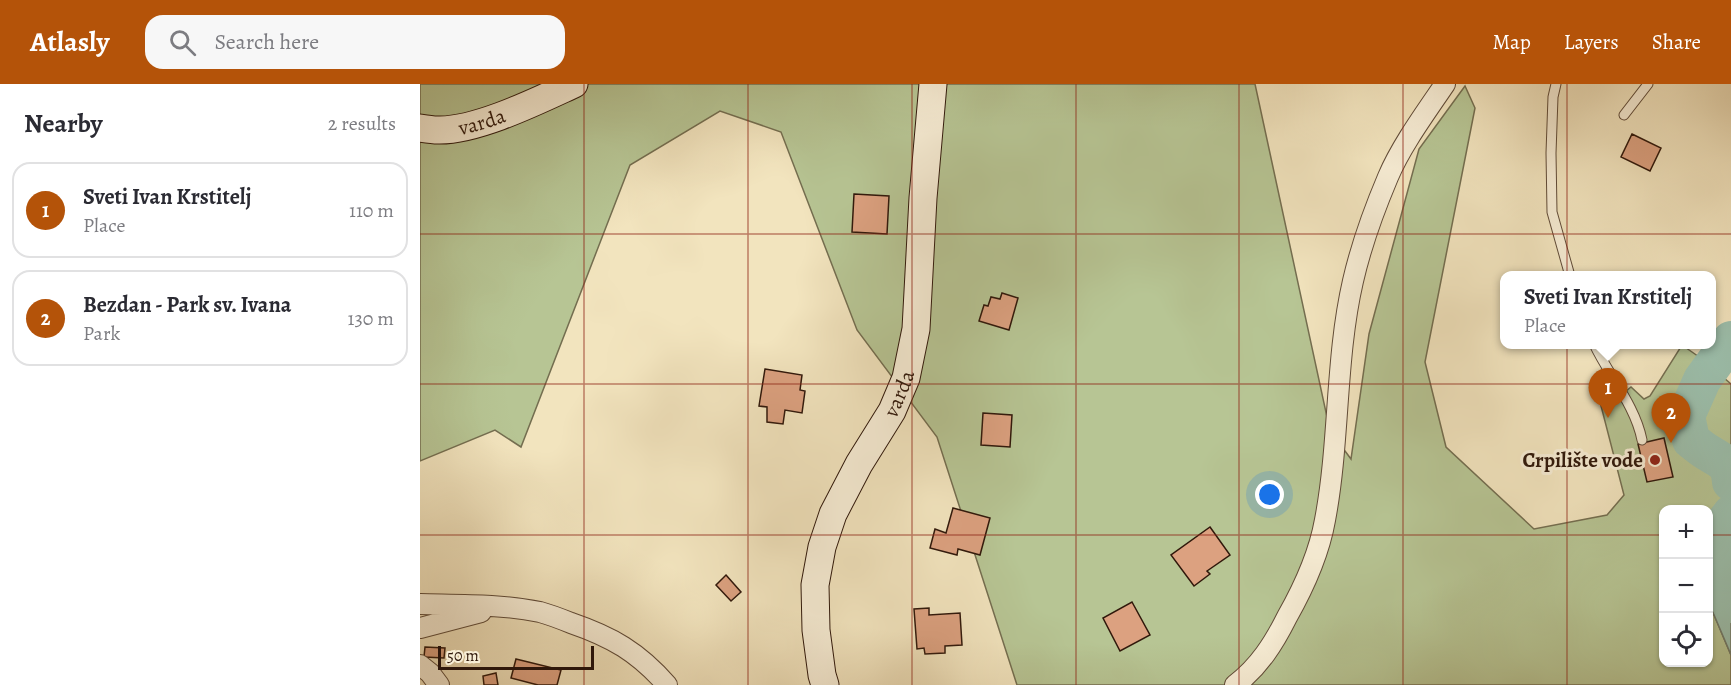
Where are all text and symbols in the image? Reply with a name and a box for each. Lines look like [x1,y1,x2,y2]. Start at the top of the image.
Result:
search box [145,15,565,69]
text: Atlasly [30,23,109,61]
icon: search [166,26,199,59]
text: Search here [214,27,319,57]
text: Map [1492,28,1531,56]
text: Layers [1564,28,1619,56]
text: Share [1652,28,1701,56]
street label: varda [455,101,510,142]
text: Nearby [24,106,103,141]
text: 2 results [328,110,396,137]
text: Sveti Ivan Krstitelj [83,182,252,212]
text: 1 [42,197,49,224]
text: 110 m [349,197,394,224]
text: Place [83,212,125,239]
popup [1500,271,1716,349]
text: Sveti Ivan Krstitelj [1524,282,1692,312]
text: Bezdan - Park sv. Ivana [83,290,291,320]
text: 2 [41,305,50,332]
text: 130 m [348,305,394,332]
text: Place [1524,312,1566,339]
text: Park [83,320,121,347]
street label: varda [877,368,921,423]
pin: 1 [1588,368,1628,418]
pin: 2 [1652,394,1690,443]
place label: Crpilište vode [1522,446,1643,474]
marker: Crpilište vode [1648,453,1662,467]
your location [1255,480,1284,509]
map controls [1659,505,1713,667]
button: + [1659,505,1713,559]
button: − [1659,559,1713,613]
button: locate [1659,613,1713,667]
scale bar [438,643,594,670]
text: 50 m [447,645,479,667]

